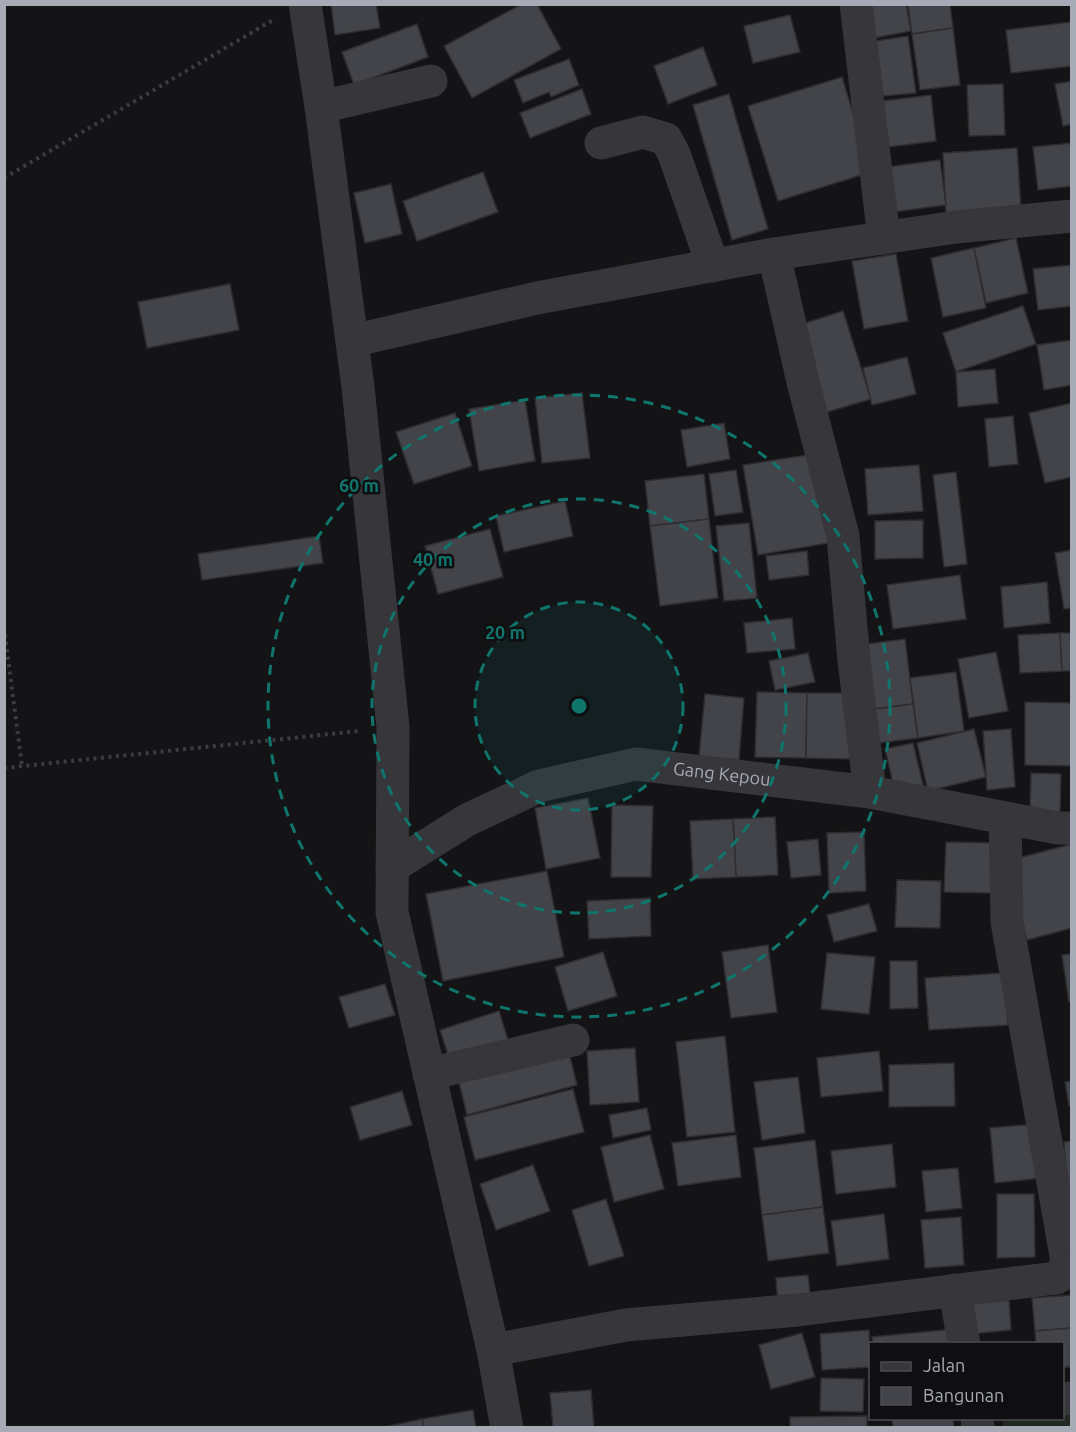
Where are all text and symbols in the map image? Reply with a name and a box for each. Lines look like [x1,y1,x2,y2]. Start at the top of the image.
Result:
text: 60 m [339,475,379,495]
text: 40 m [413,549,453,569]
text: 20 m [485,622,525,642]
centre of rings [569,696,589,716]
street label: Gang Kepou [672,758,772,789]
legend [869,1342,1064,1420]
text: Jalan [923,1355,965,1375]
text: Bangunan [923,1385,1004,1405]

